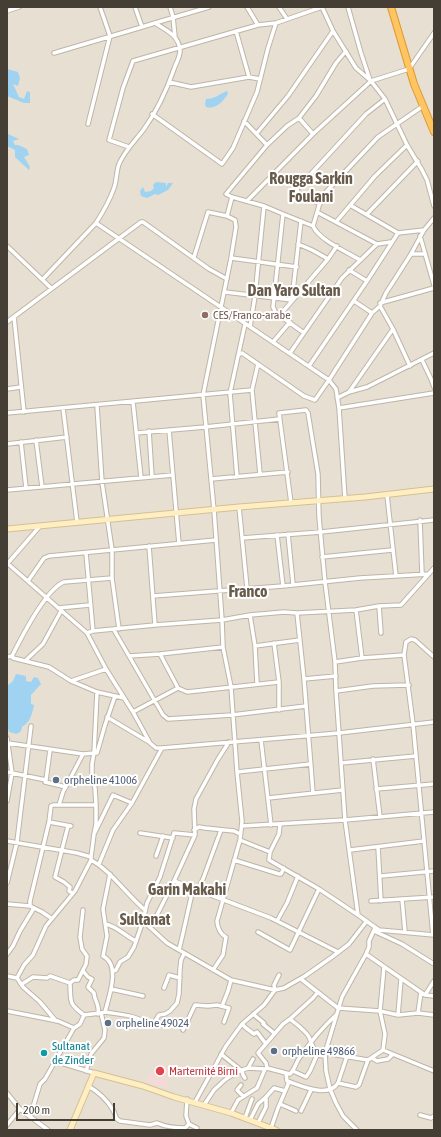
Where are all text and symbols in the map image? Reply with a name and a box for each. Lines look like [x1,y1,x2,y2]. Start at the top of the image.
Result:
district label: Rougga Sarkin Foulani [269,169,353,207]
district label: Dan Yaro Sultan [248,281,340,301]
place label: CES/Franco-arabe [213,308,291,322]
marker: CES/Franco-arabe [200,310,210,320]
district label: Franco [228,582,268,602]
place label: orpheline 41006 [64,773,137,787]
marker: orpheline 41006 [51,775,61,785]
district label: Garin Makahi [148,880,226,900]
district label: Sultanat [120,910,170,930]
place label: orpheline 49024 [116,1016,189,1030]
marker: orpheline 49024 [103,1018,113,1028]
place label: Sultanat de Zinder [52,1039,93,1067]
place label: orpheline 49866 [282,1044,355,1058]
marker: orpheline 49866 [269,1046,279,1056]
marker: Sultanat de Zinder [39,1048,49,1058]
place label: Marternité Birni [169,1064,238,1078]
marker: Marternité Birni [154,1065,166,1077]
scale bar [18,1095,117,1121]
text: 200 m [23,1103,50,1117]

